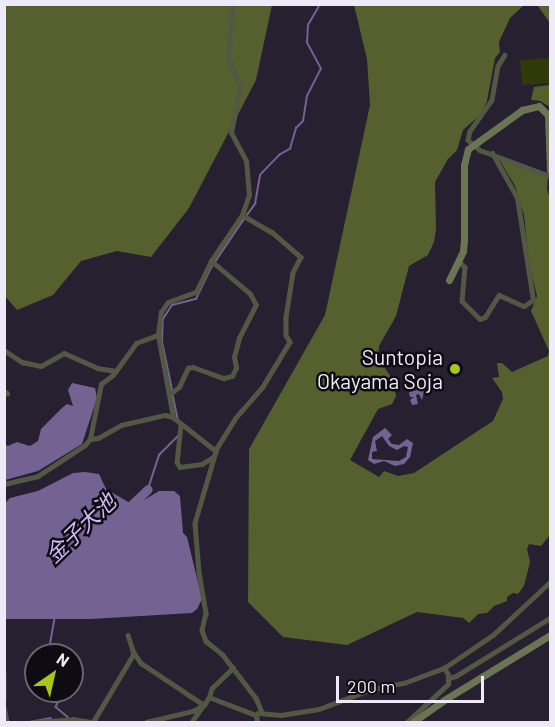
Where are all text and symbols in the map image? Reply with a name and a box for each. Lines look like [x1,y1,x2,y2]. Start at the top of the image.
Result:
place label: Suntopia Okayama Soja [317,344,443,394]
marker: Suntopia Okayama Soja [448,362,462,376]
water label: 金子大池 [39,488,121,568]
north arrow [24,643,84,703]
text: N [53,648,73,670]
scale bar [339,664,488,702]
text: 200 m [347,675,395,697]

